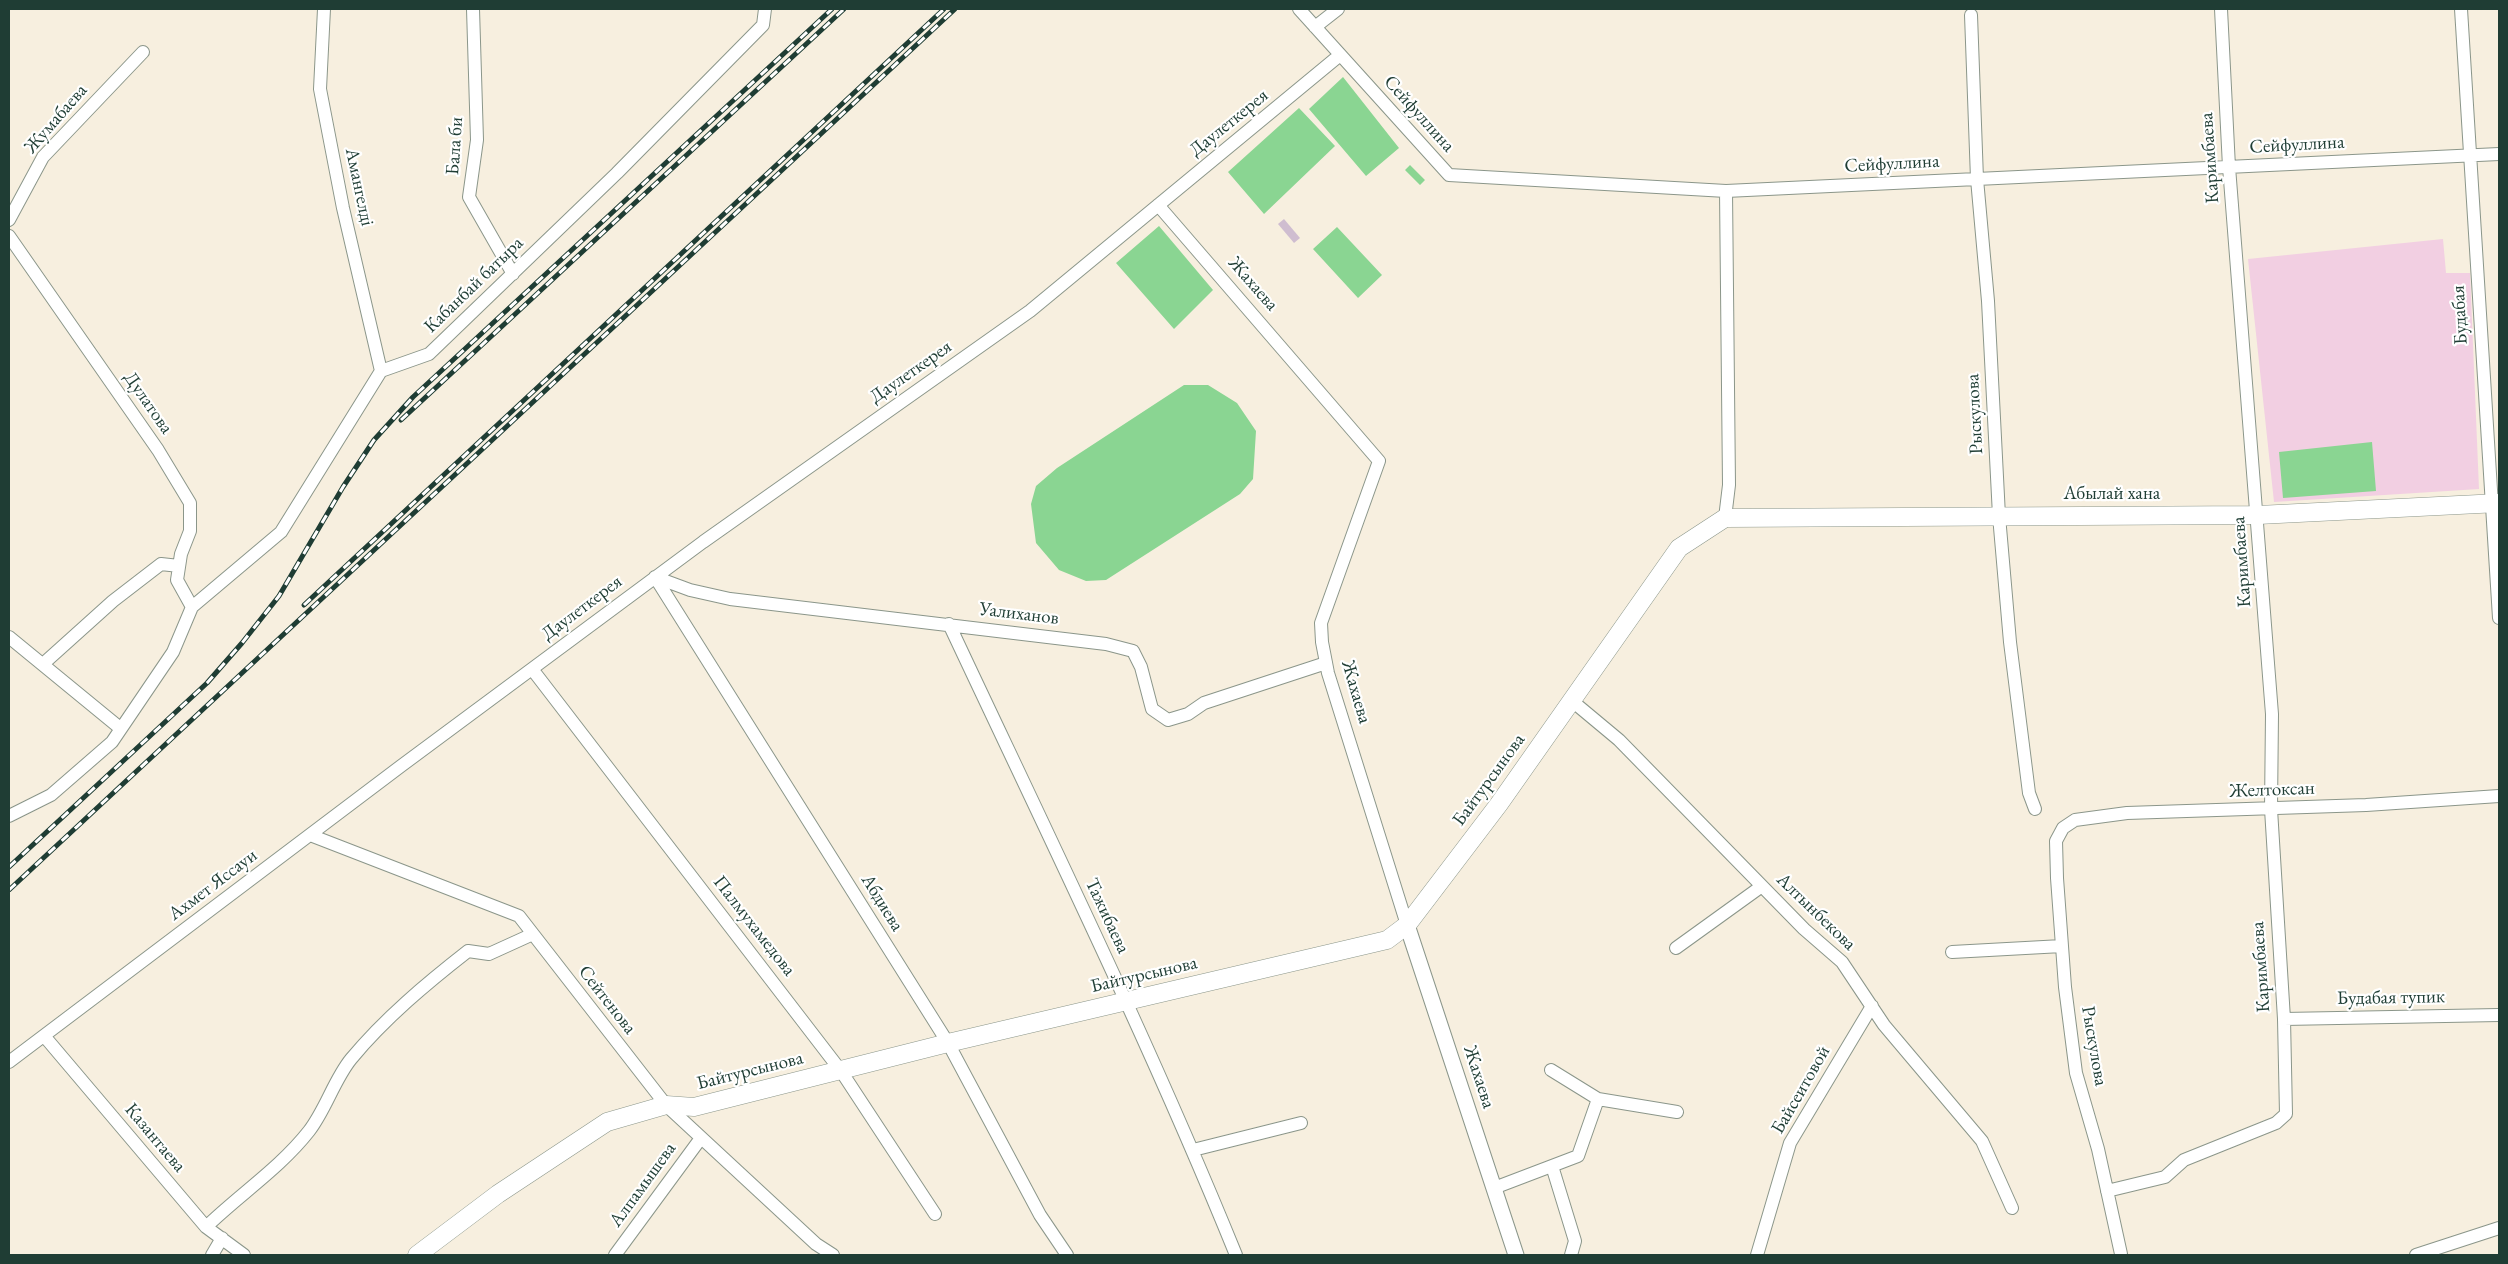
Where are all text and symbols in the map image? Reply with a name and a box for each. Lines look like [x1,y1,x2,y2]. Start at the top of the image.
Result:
street label: Сейфуллина [1379,71,1459,157]
street label: Жумабаева [20,80,92,158]
street label: Даулеткерея [1185,84,1273,162]
street label: Каримбаева [2195,112,2225,204]
street label: Бала би [442,116,468,176]
street label: Сейфуллина [2249,131,2345,159]
street label: Амангелді [340,146,378,228]
street label: Сейфуллина [1844,150,1940,178]
street label: Кабанбай батыра [420,232,528,338]
street label: Жахаева [1223,252,1283,316]
street label: Будабая [2447,285,2473,345]
street label: Даулеткерея [866,335,956,409]
street label: Дулатова [118,367,178,439]
street label: Рыскулова [1962,373,1988,455]
street label: Абылай хана [2064,483,2160,505]
street label: Каримбаева [2227,516,2257,608]
street label: Даулеткерея [537,570,627,646]
street label: Уалиханов [978,598,1060,630]
street label: Жахаева [1336,658,1376,726]
street label: Байтурсынова [1448,729,1530,831]
street label: Желтоксан [2229,777,2315,803]
street label: Ахмет Яссауи [164,844,262,926]
street label: Алтынбекова [1771,868,1861,956]
street label: Абдиева [856,870,908,936]
street label: Палмухамедова [708,871,800,981]
street label: Тажибаева [1080,875,1134,957]
street label: Каримбаева [2246,921,2276,1013]
street label: Байтурсынова [1088,952,1200,998]
street label: Сейтенова [573,961,641,1039]
street label: Будабая тупик [2337,986,2445,1010]
street label: Рыскулова [2076,1004,2112,1088]
street label: Байсеитовой [1767,1042,1835,1138]
street label: Жахаева [1458,1043,1500,1111]
street label: Байтурсынова [694,1047,806,1095]
street label: Казантаева [120,1099,190,1177]
street label: Алпамышева [605,1138,681,1232]

